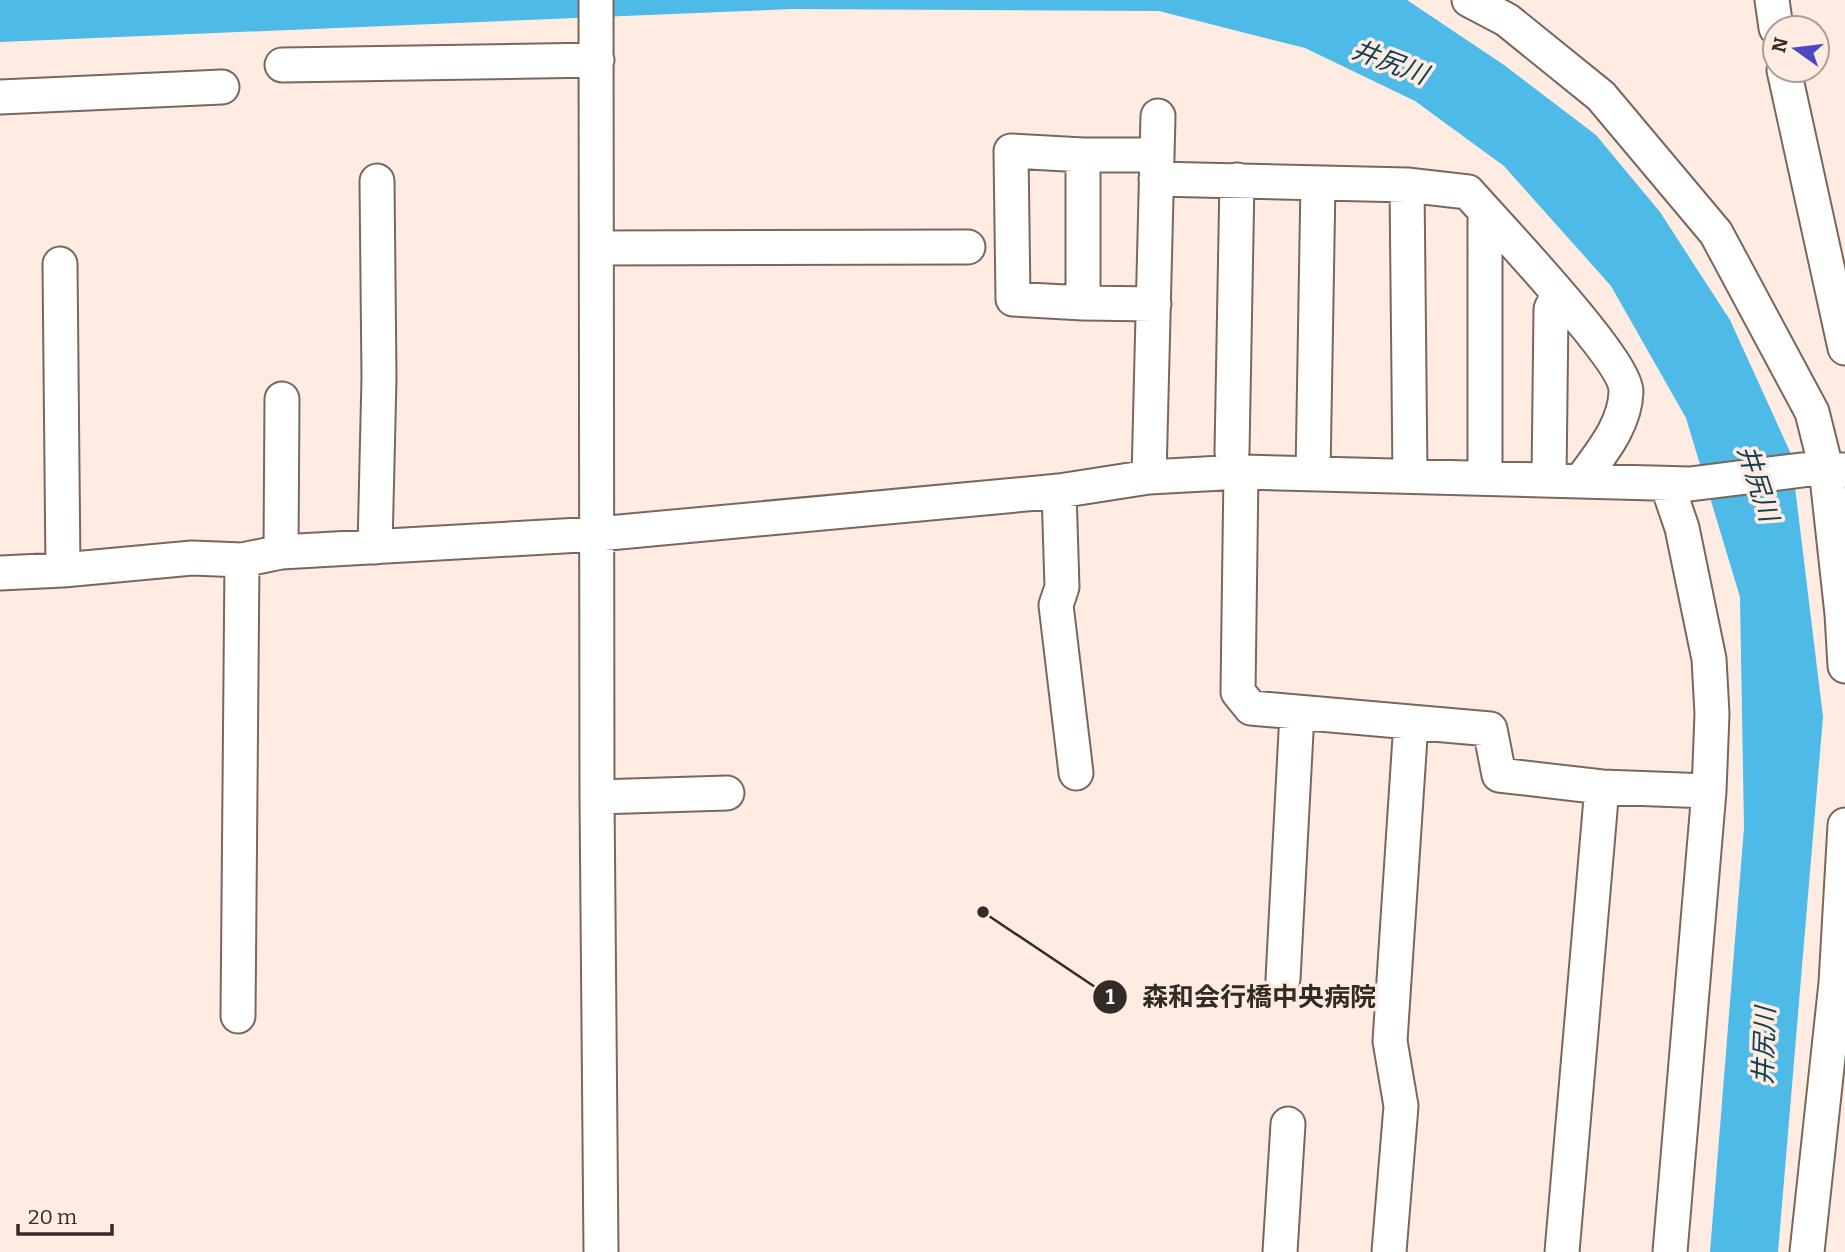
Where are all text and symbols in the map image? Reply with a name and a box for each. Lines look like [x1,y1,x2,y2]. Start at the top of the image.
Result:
north arrow [1761,14,1831,84]
water label: 井尻川 [1348,34,1435,92]
text: N [1767,35,1793,55]
water label: 井尻川 [1731,441,1785,528]
callout: 森和会行橋中央病院 [1093,974,1390,1021]
text: 森和会行橋中央病院 [1142,982,1376,1013]
text: 1 [1105,984,1115,1010]
water label: 井尻川 [1748,1004,1781,1086]
scale bar [18,1192,112,1236]
text: 20 m [28,1204,77,1230]

